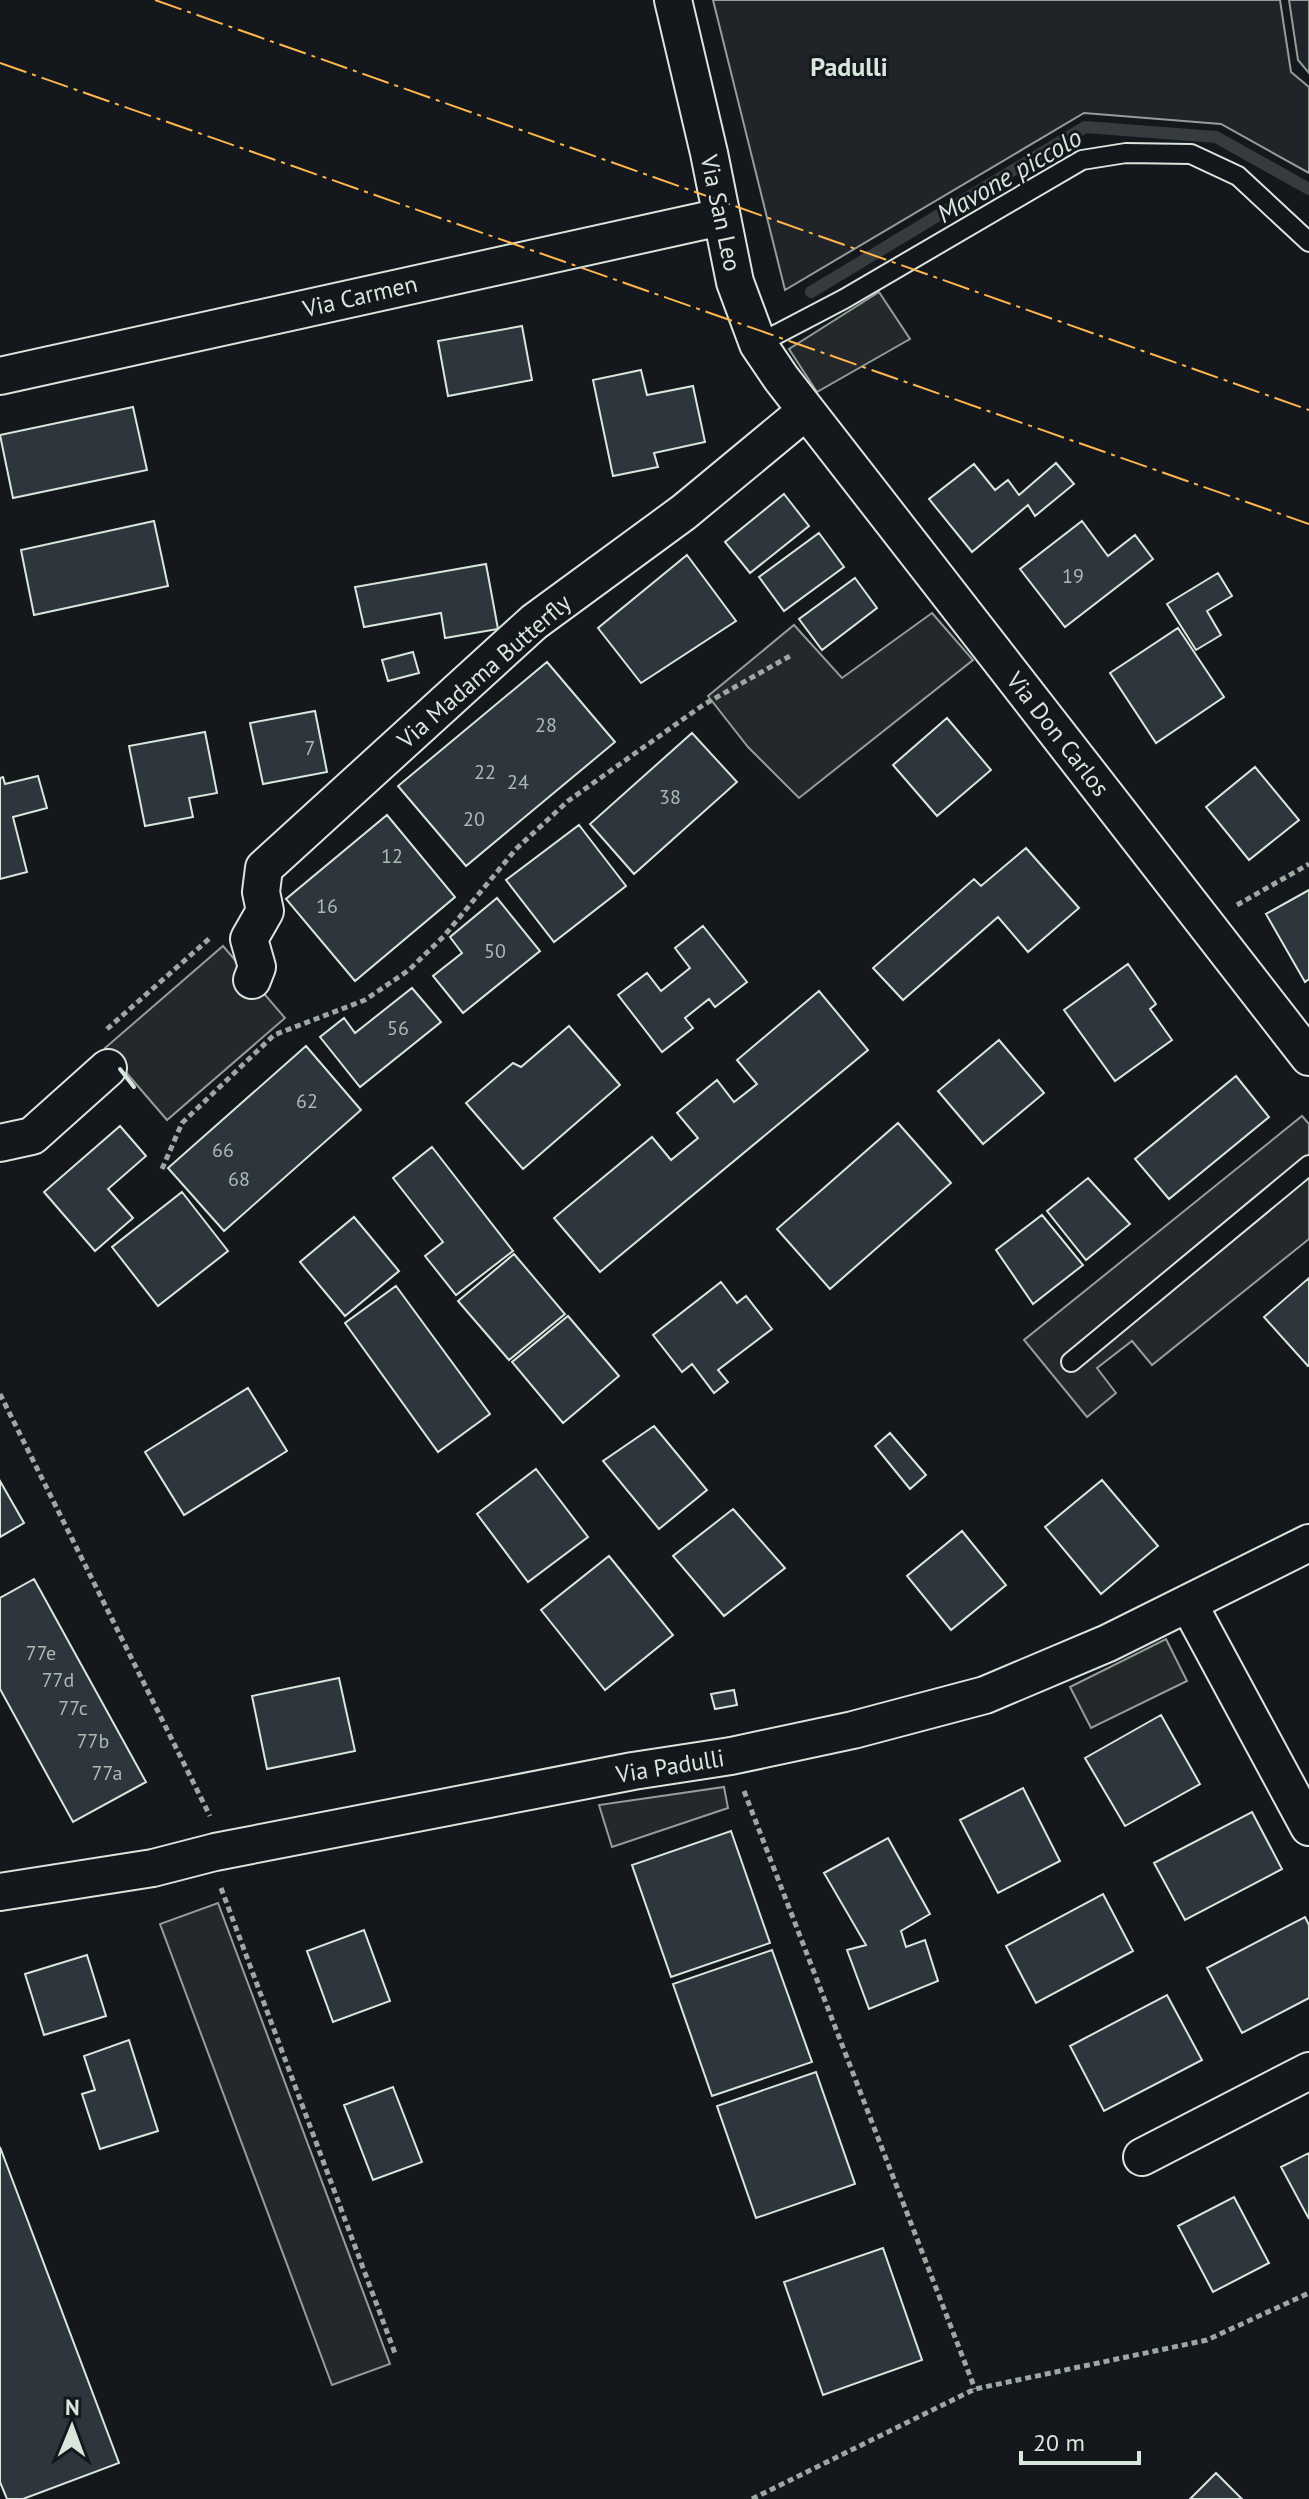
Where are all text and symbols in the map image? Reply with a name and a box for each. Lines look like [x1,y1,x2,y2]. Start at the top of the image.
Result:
district label: Padulli [810,50,888,83]
water label: Mavone piccolo [931,120,1087,230]
street label: Via San Leo [693,151,748,274]
street label: Via Carmen [299,268,420,324]
house number: 19 [1062,563,1084,589]
street label: Via Madama Butterfly [390,587,577,756]
street label: Via Don Carlos [999,665,1116,803]
house number: 28 [535,712,557,738]
house number: 7 [305,735,315,761]
house number: 22 [474,759,496,785]
house number: 24 [507,769,529,795]
house number: 38 [659,784,681,810]
house number: 20 [463,806,485,832]
house number: 12 [381,843,403,869]
house number: 16 [316,893,338,919]
house number: 50 [484,938,506,964]
house number: 56 [387,1015,409,1041]
house number: 62 [296,1088,318,1114]
house number: 66 [212,1137,234,1163]
house number: 68 [228,1166,250,1192]
house number: 77e [26,1640,56,1666]
house number: 77d [42,1667,74,1693]
house number: 77c [58,1695,88,1721]
house number: 77b [77,1728,109,1754]
street label: Via Padulli [613,1742,726,1790]
house number: 77a [92,1760,122,1786]
north arrow [32,2387,112,2467]
text: N [65,2393,80,2421]
scale bar [1021,2415,1139,2465]
text: 20 m [1033,2427,1085,2458]

